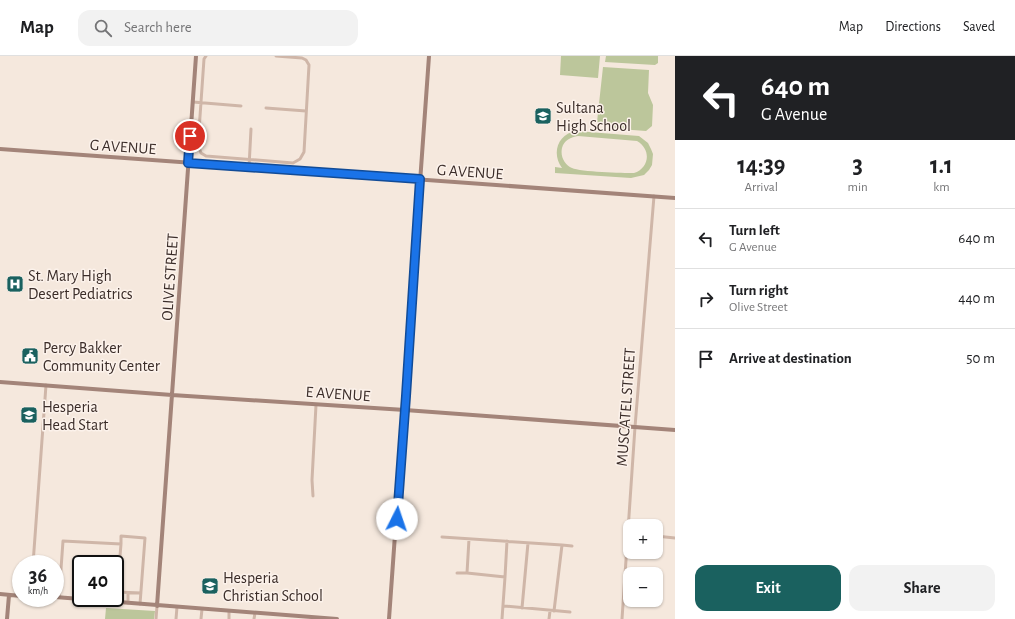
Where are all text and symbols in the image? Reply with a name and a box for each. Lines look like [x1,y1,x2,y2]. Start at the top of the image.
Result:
search box [78,10,358,46]
icon: search [92,17,114,39]
text: Map [20,18,54,37]
text: Search here [124,20,192,35]
text: Map [839,20,863,34]
text: Directions [885,20,941,34]
text: Saved [963,20,995,34]
icon: left [695,72,747,124]
text: 640 m [761,73,830,101]
place label: Sultana High School [556,100,631,134]
school or university icon: Sultana High School [533,106,553,126]
text: G Avenue [761,106,827,124]
pin [173,119,207,153]
icon: arrive [179,125,201,147]
street label: G AVENUE [89,137,157,157]
text: 14:39 [737,154,785,178]
text: 3 [852,154,863,178]
text: 1.1 [930,154,953,178]
street label: G AVENUE [436,162,504,182]
text: Arrival [745,181,778,194]
text: min [848,181,868,194]
text: km [933,181,950,194]
text: Turn left [729,223,780,238]
icon: left [695,228,717,250]
text: 640 m [958,231,995,246]
street label: OLIVE STREET [159,233,181,321]
text: G Avenue [729,241,777,254]
place label: St. Mary High Desert Pediatrics [28,268,133,302]
hospital icon: St. Mary High Desert Pediatrics [5,274,25,294]
text: Turn right [729,283,788,298]
icon: right [695,288,717,310]
text: 440 m [958,291,995,306]
text: Olive Street [729,301,788,314]
place label: Percy Bakker Community Center [43,340,161,375]
public building icon: Percy Bakker Community Center [20,346,40,366]
street label: MUSCATEL STREET [614,347,638,467]
icon: arrive [695,348,717,370]
text: Arrive at destination [729,351,852,366]
text: 50 m [966,351,995,366]
street label: E AVENUE [305,384,371,404]
place label: Hesperia Head Start [42,399,108,433]
school or university icon: Hesperia Head Start [19,405,39,425]
position arrow [376,498,418,540]
map controls [623,519,663,607]
button: + [623,519,663,559]
speed limit sign: 40 [72,555,124,607]
button: Exit [695,565,841,611]
button: Share [849,565,995,611]
text: 36 [29,566,47,586]
button: − [623,567,663,607]
place label: Hesperia Christian School [223,570,323,604]
school or university icon: Hesperia Christian School [200,576,220,596]
text: km/h [28,586,48,596]

